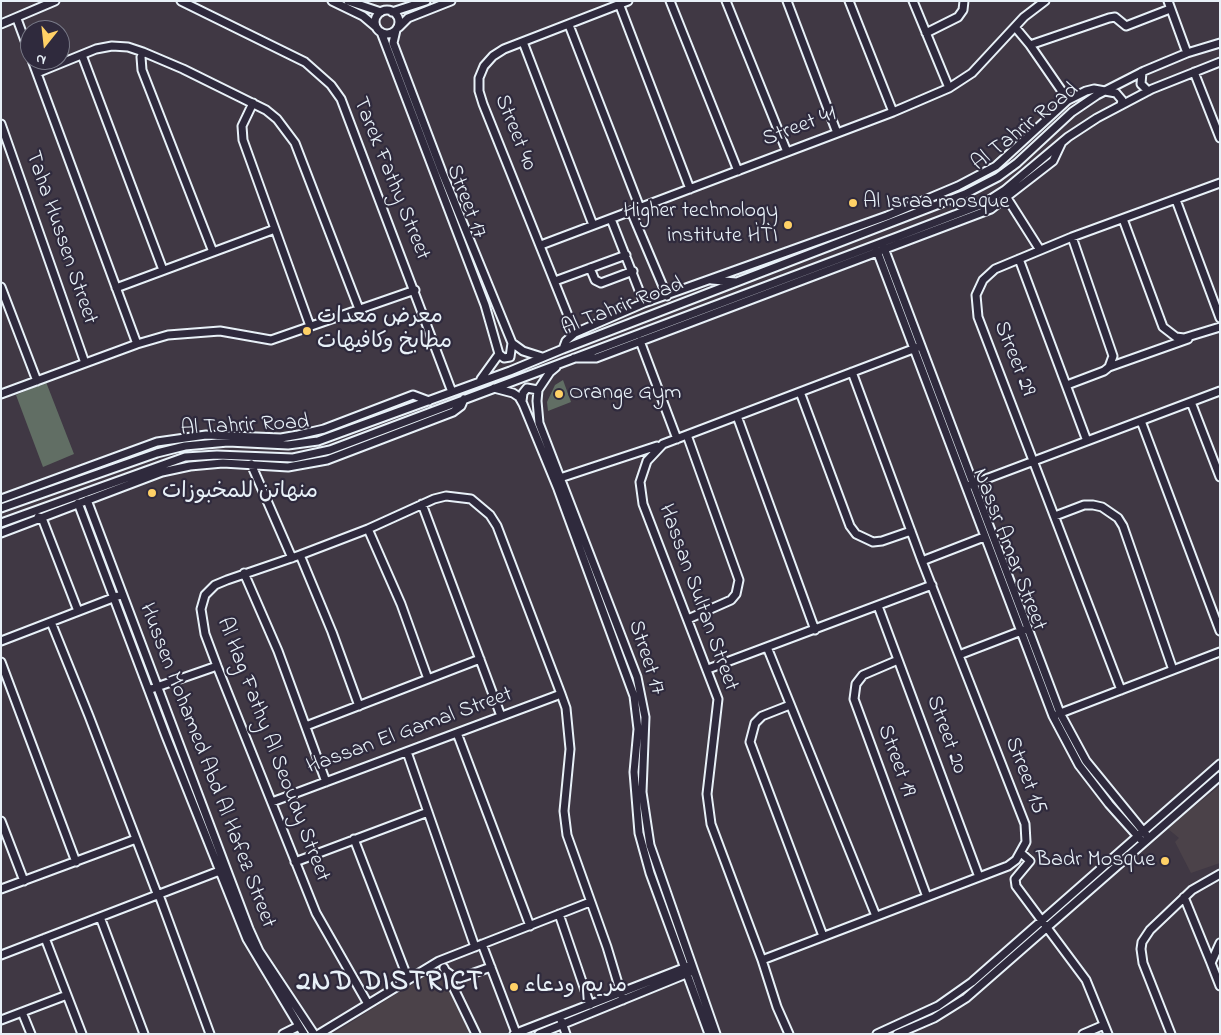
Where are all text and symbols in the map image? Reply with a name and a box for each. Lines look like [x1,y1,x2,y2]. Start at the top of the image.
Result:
north arrow [20,20,70,70]
text: N [34,48,48,70]
street label: Al Tahrir Road [967,78,1085,178]
street label: Street 40 [487,91,541,175]
street label: Tarek Fathy Street [345,94,435,264]
street label: Street 41 [759,102,841,154]
street label: Taha Hussen Street [18,148,102,328]
street label: Street 17 [439,161,491,243]
place label: Al Israa mosque [863,190,1009,216]
marker: Al Israa mosque [847,197,859,209]
place label: Higher technology institute HTI [623,199,778,250]
marker: Higher technology institute HTI [782,219,794,231]
street label: Al Tahrir Road [558,273,688,343]
place label: معرض معدات مطابخ وكافيهات [317,305,452,356]
street label: Street 29 [986,318,1040,400]
marker: معرض معدات مطابخ وكافيهات [301,325,313,337]
place label: Orange Gym [569,381,681,407]
marker: Orange Gym [553,388,565,400]
street label: Al Tahrir Road [180,410,310,444]
street label: Nassr Amar Street [965,465,1051,635]
place label: منهاتن للمخبوزات [162,480,318,506]
marker: منهاتن للمخبوزات [146,487,158,499]
street label: Hassan Sultan Street [651,501,743,695]
street label: Hussen Mohamed Abd Al Hafez Street [132,600,280,932]
street label: Al Hag Fathy Al Seoudy Street [209,614,335,886]
street label: Street 17 [621,617,669,699]
street label: Hassan El Gamal Street [303,682,517,782]
street label: Street 20 [919,692,971,778]
street label: Street 19 [870,721,920,801]
street label: Street 15 [997,734,1051,818]
place label: Badr Mosque [1036,848,1155,874]
marker: Badr Mosque [1159,855,1171,867]
district label: 2ND DISTRICT [295,967,485,1001]
place label: مريم ودعاء [524,974,627,1000]
marker: مريم ودعاء [508,981,520,993]

